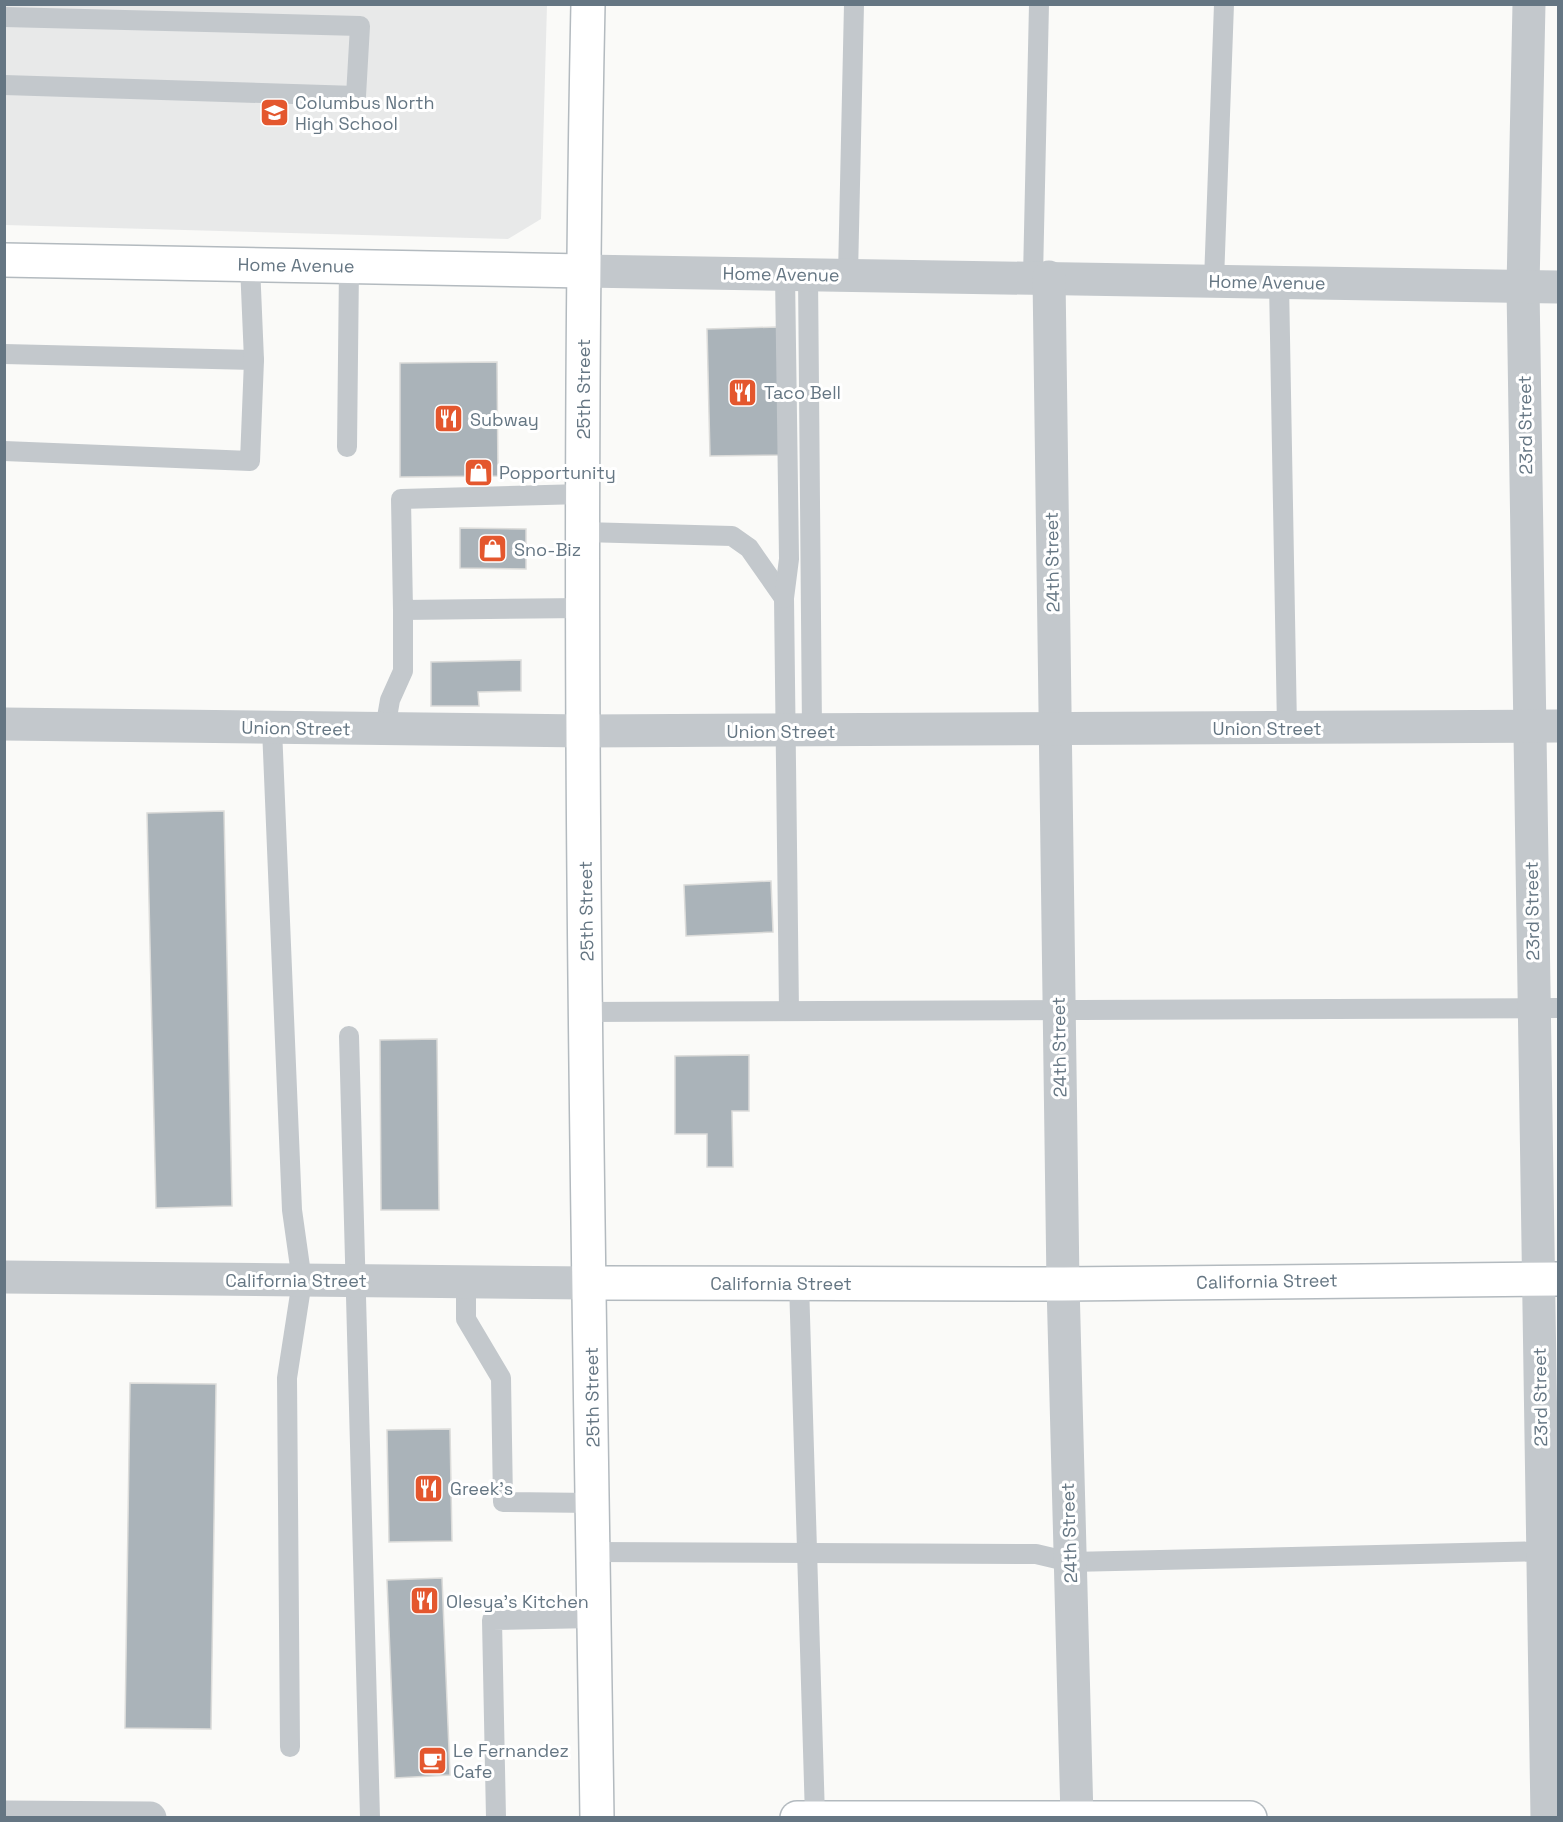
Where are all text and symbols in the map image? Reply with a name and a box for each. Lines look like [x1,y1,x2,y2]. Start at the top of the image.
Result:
place label: Columbus North High School [295,91,434,135]
school or university icon: Columbus North High School [258,96,290,128]
street label: Home Avenue [237,252,355,278]
street label: Home Avenue [722,261,840,287]
street label: Home Avenue [1208,269,1326,295]
street label: 25th Street [572,339,595,439]
street label: 23rd Street [1513,375,1537,475]
restaurant icon: Taco Bell [727,376,759,408]
place label: Taco Bell [764,381,841,404]
restaurant icon: Subway [433,403,465,435]
place label: Subway [470,408,539,431]
shop icon: Popportunity [462,456,494,488]
place label: Popportunity [499,461,616,484]
street label: 24th Street [1040,512,1064,612]
shop icon: Sno-Biz [477,533,509,565]
place label: Sno-Biz [514,538,581,561]
street label: Union Street [241,716,351,740]
street label: Union Street [1212,717,1322,740]
street label: Union Street [726,720,836,743]
street label: 25th Street [574,861,598,961]
street label: 23rd Street [1520,861,1544,961]
street label: 24th Street [1047,997,1071,1097]
street label: California Street [1196,1268,1338,1294]
street label: California Street [225,1269,367,1292]
street label: California Street [710,1272,852,1295]
street label: 25th Street [580,1347,604,1447]
street label: 23rd Street [1528,1347,1552,1447]
restaurant icon: Greek's [413,1472,445,1504]
place label: Greek's [450,1477,513,1500]
street label: 24th Street [1056,1482,1082,1584]
restaurant icon: Olesya's Kitchen [409,1585,441,1617]
place label: Olesya's Kitchen [446,1590,589,1613]
place label: Le Fernandez Cafe [453,1739,569,1783]
cafe icon: Le Fernandez Cafe [416,1744,448,1776]

